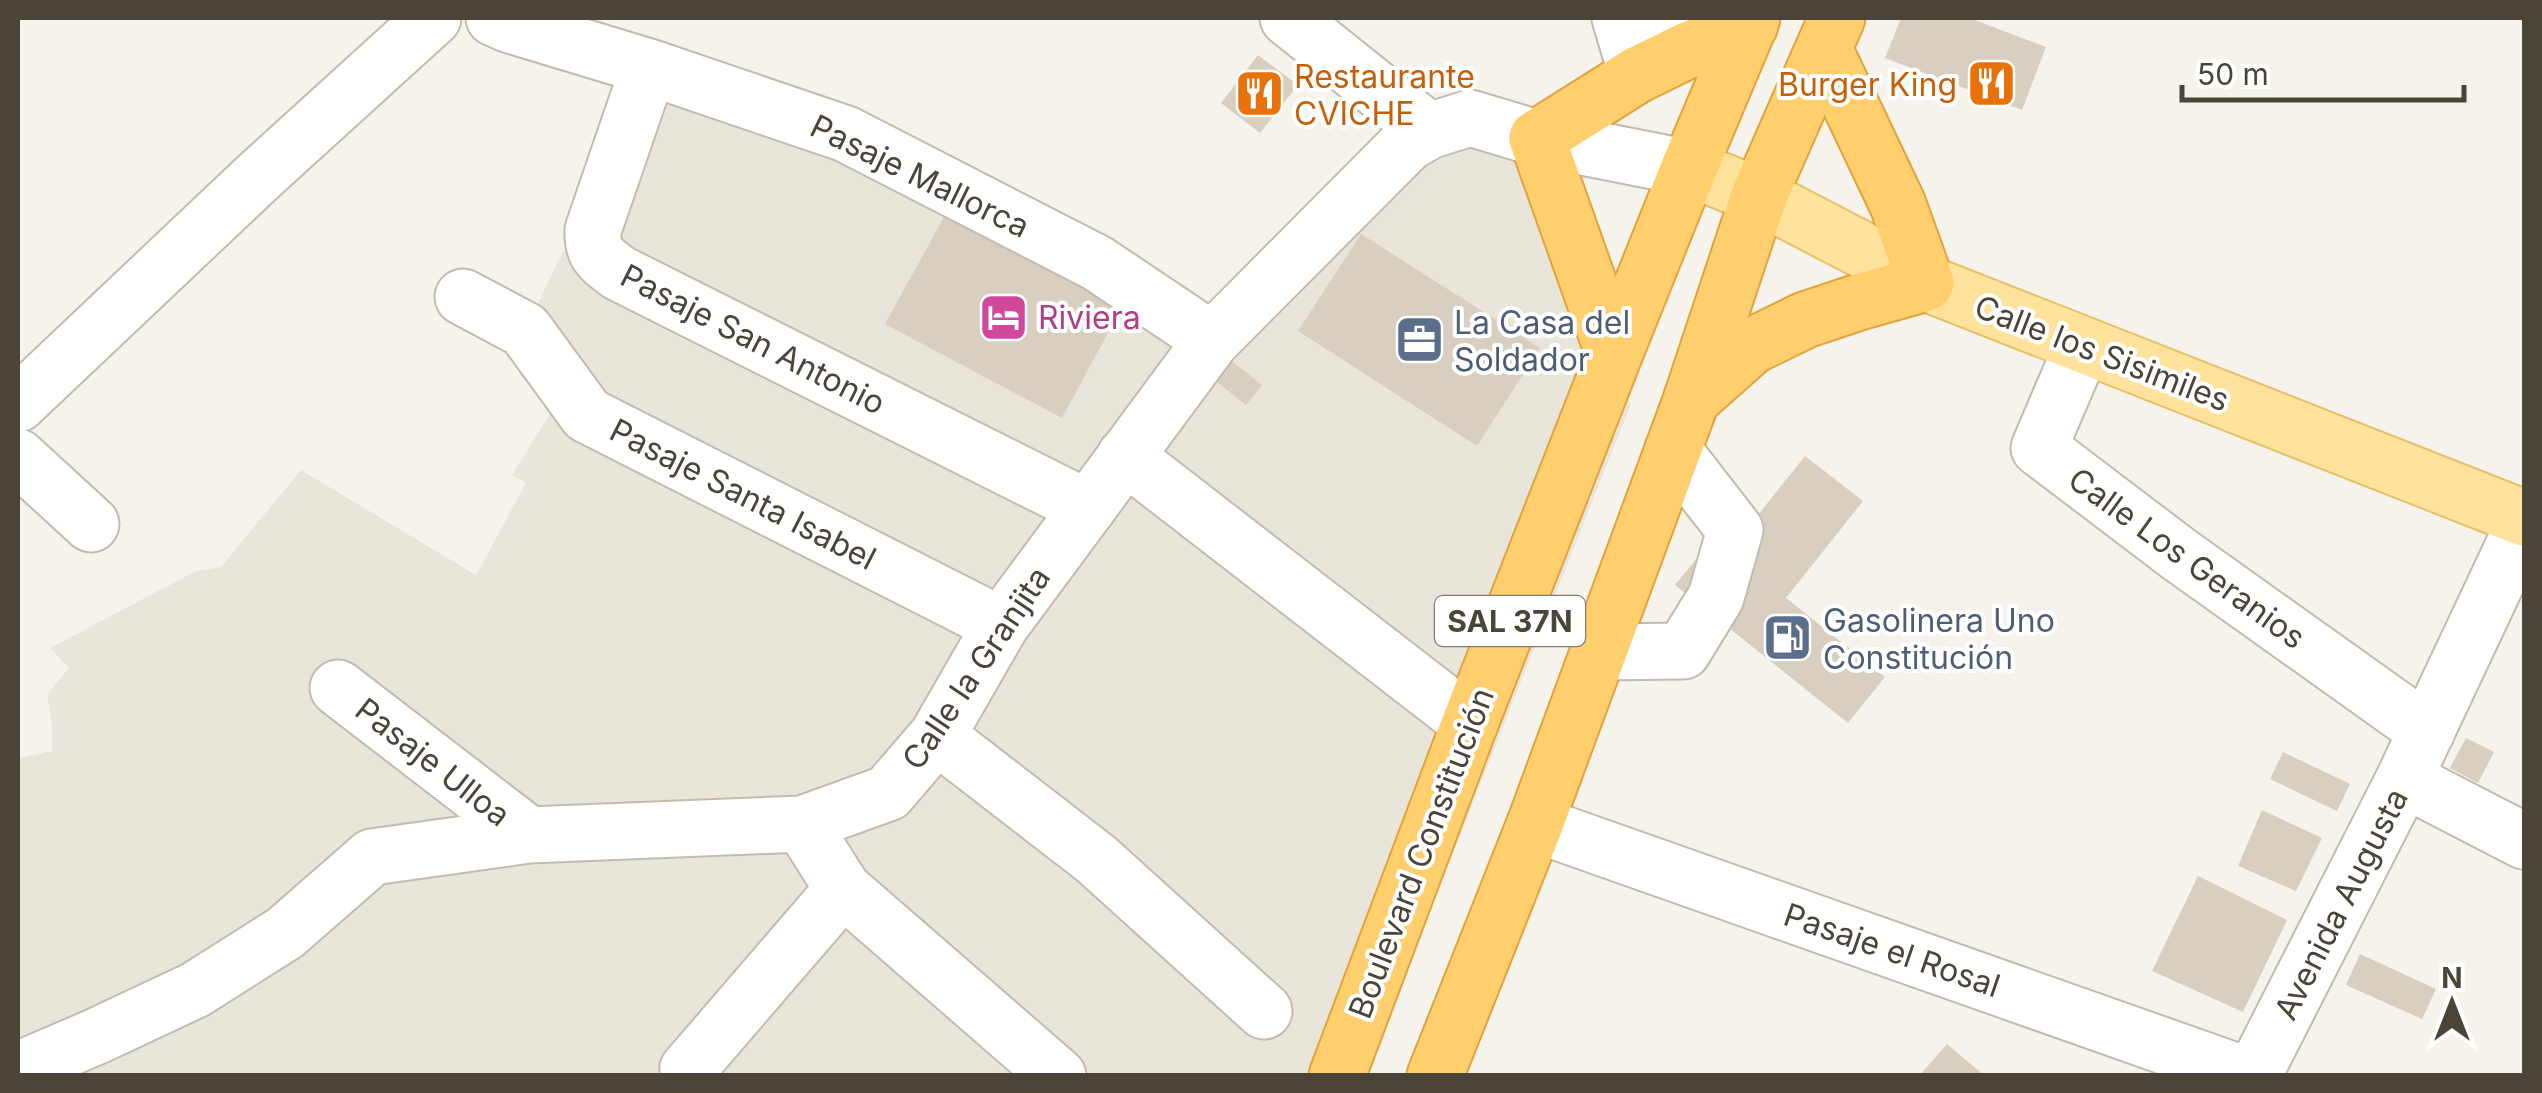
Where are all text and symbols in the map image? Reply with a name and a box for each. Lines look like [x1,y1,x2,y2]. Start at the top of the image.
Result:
scale bar [2182,40,2464,102]
text: 50 m [2197,56,2269,92]
place label: Restaurante CVICHE [1294,57,1475,133]
restaurant icon: Burger King [1966,58,2018,110]
place label: Burger King [1778,65,1957,104]
restaurant icon: Restaurante CVICHE [1233,68,1285,120]
street label: Pasaje Mallorca [804,106,1036,246]
street label: Pasaje San Antonio [614,256,892,422]
street label: Calle los Sisimiles [1969,287,2235,419]
hotel icon: Riviera [977,291,1029,343]
place label: Riviera [1038,298,1141,337]
place label: La Casa del Soldador [1454,303,1630,379]
office icon: La Casa del Soldador [1393,314,1445,366]
street label: Pasaje Santa Isabel [604,410,882,578]
street label: Calle Los Geranios [2061,459,2313,657]
street label: Calle la Granjita [894,559,1058,777]
road number: SAL 37N [1435,596,1585,646]
place label: Gasolinera Uno Constitución [1823,601,2055,677]
fuel station icon: Gasolinera Uno Constitución [1762,612,1814,664]
street label: Boulevard Constitución [1340,682,1502,1024]
street label: Pasaje Ulloa [348,690,518,834]
street label: Avenida Augusta [2266,782,2416,1026]
street label: Pasaje el Rosal [1779,895,2005,1005]
north arrow [2402,953,2502,1053]
text: N [2441,961,2463,995]

